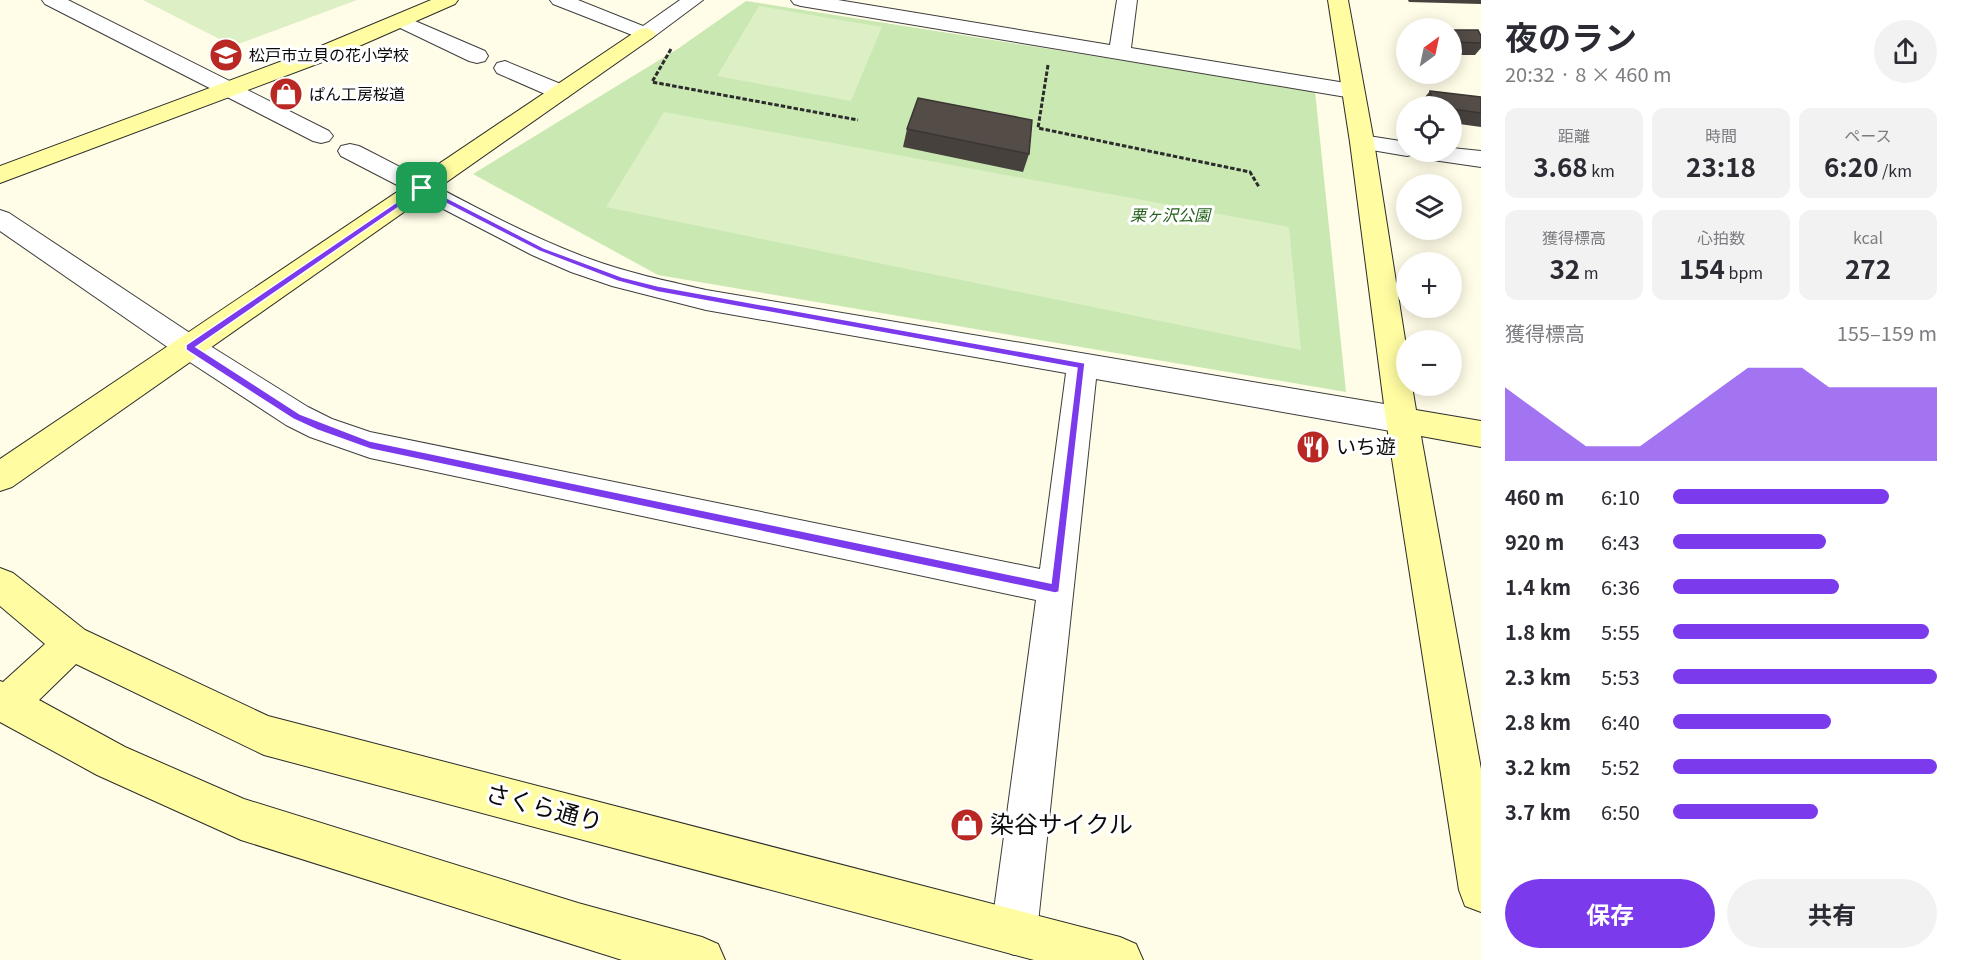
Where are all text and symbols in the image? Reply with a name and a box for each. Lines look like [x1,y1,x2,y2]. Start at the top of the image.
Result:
text: 夜のラン [1505,12,1637,60]
north arrow [1396,18,1462,84]
map controls [1396,18,1462,396]
button: share [1874,20,1937,83]
school or university icon: 松戸市立貝の花小学校 [208,37,244,73]
place label: 松戸市立貝の花小学校 [249,42,409,66]
text: 20:32 · 8 × 460 m [1505,59,1672,88]
shop icon: ぱん工房桜道 [268,76,304,112]
place label: ぱん工房桜道 [309,81,405,105]
button: locate [1396,96,1462,162]
text: 距離 [1558,123,1590,147]
text: 時間 [1705,123,1737,147]
text: ペース [1844,123,1892,147]
text: 3.68 [1533,147,1588,184]
text: 23:18 [1686,147,1756,184]
text: 6:20 [1824,147,1878,184]
text: km [1588,158,1615,182]
text: /km [1878,158,1912,182]
pin [396,162,447,213]
icon: arrive [405,171,438,204]
button: layers [1396,174,1462,240]
park label: 栗ヶ沢公園 [1130,202,1212,226]
text: 獲得標高 [1542,225,1606,249]
text: 心拍数 [1697,225,1745,249]
text: kcal [1853,225,1883,249]
text: 32 [1549,249,1580,286]
text: 154 [1679,249,1725,286]
text: 272 [1845,249,1891,286]
button: + [1396,252,1462,318]
text: m [1580,260,1599,284]
text: bpm [1725,260,1763,284]
text: 獲得標高 [1505,318,1585,347]
text: 155–159 m [1837,318,1937,347]
button: − [1396,330,1462,396]
restaurant icon: いち遊 [1295,429,1331,465]
place label: いち遊 [1336,431,1396,460]
text: 460 m [1505,482,1564,511]
text: 6:10 [1601,482,1640,511]
text: 920 m [1505,527,1564,556]
text: 6:43 [1601,527,1640,556]
text: 1.4 km [1505,572,1571,601]
text: 6:36 [1601,572,1640,601]
text: 1.8 km [1505,617,1571,646]
text: 5:55 [1601,617,1640,646]
text: 2.3 km [1505,662,1571,691]
text: 5:53 [1601,662,1640,691]
text: 2.8 km [1505,707,1571,736]
text: 6:40 [1601,707,1640,736]
text: 3.2 km [1505,752,1571,781]
text: 5:52 [1601,752,1640,781]
street label: さくら通り [482,773,607,838]
text: 3.7 km [1505,797,1571,826]
text: 6:50 [1601,797,1640,826]
place label: 染谷サイクル [990,805,1133,840]
shop icon: 染谷サイクル [949,807,985,843]
button: 保存 [1505,879,1715,948]
button: 共有 [1727,879,1937,948]

